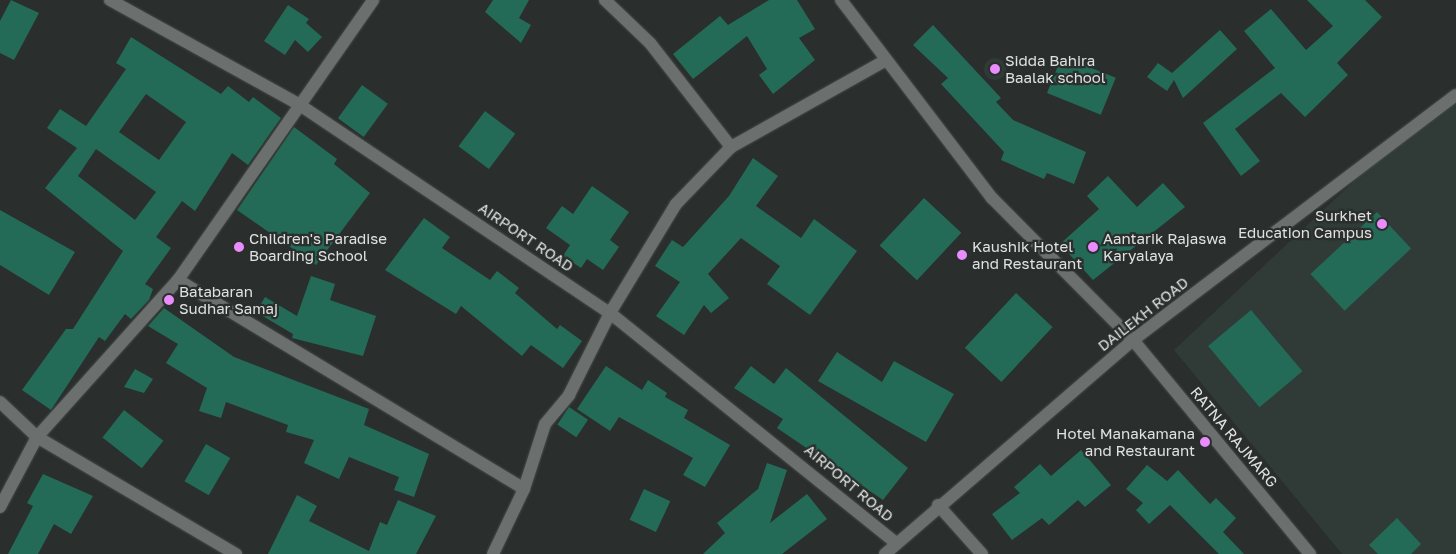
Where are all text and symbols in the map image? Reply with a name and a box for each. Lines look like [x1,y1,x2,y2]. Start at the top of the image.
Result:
place label: Sidda Bahira Baalak school [1005,51,1106,86]
marker: Sidda Bahira Baalak school [989,63,1001,75]
street label: AIRPORT ROAD [475,199,577,275]
place label: Surkhet Education Campus [1238,206,1372,241]
marker: Surkhet Education Campus [1376,218,1388,230]
place label: Children's Paradise Boarding School [249,229,387,264]
place label: Aantarik Rajaswa Karyalaya [1103,229,1226,264]
place label: Kaushik Hotel and Restaurant [972,237,1082,272]
marker: Children's Paradise Boarding School [233,241,245,253]
marker: Aantarik Rajaswa Karyalaya [1087,241,1099,253]
marker: Kaushik Hotel and Restaurant [956,249,968,261]
street label: DAILEKH ROAD [1094,273,1192,355]
place label: Batabaran Sudhar Samaj [179,282,278,317]
marker: Batabaran Sudhar Samaj [163,294,175,306]
street label: RATNA RAJMARG [1187,383,1281,491]
place label: Hotel Manakamana and Restaurant [1056,424,1195,459]
marker: Hotel Manakamana and Restaurant [1199,436,1211,448]
street label: AIRPORT ROAD [801,441,897,525]

